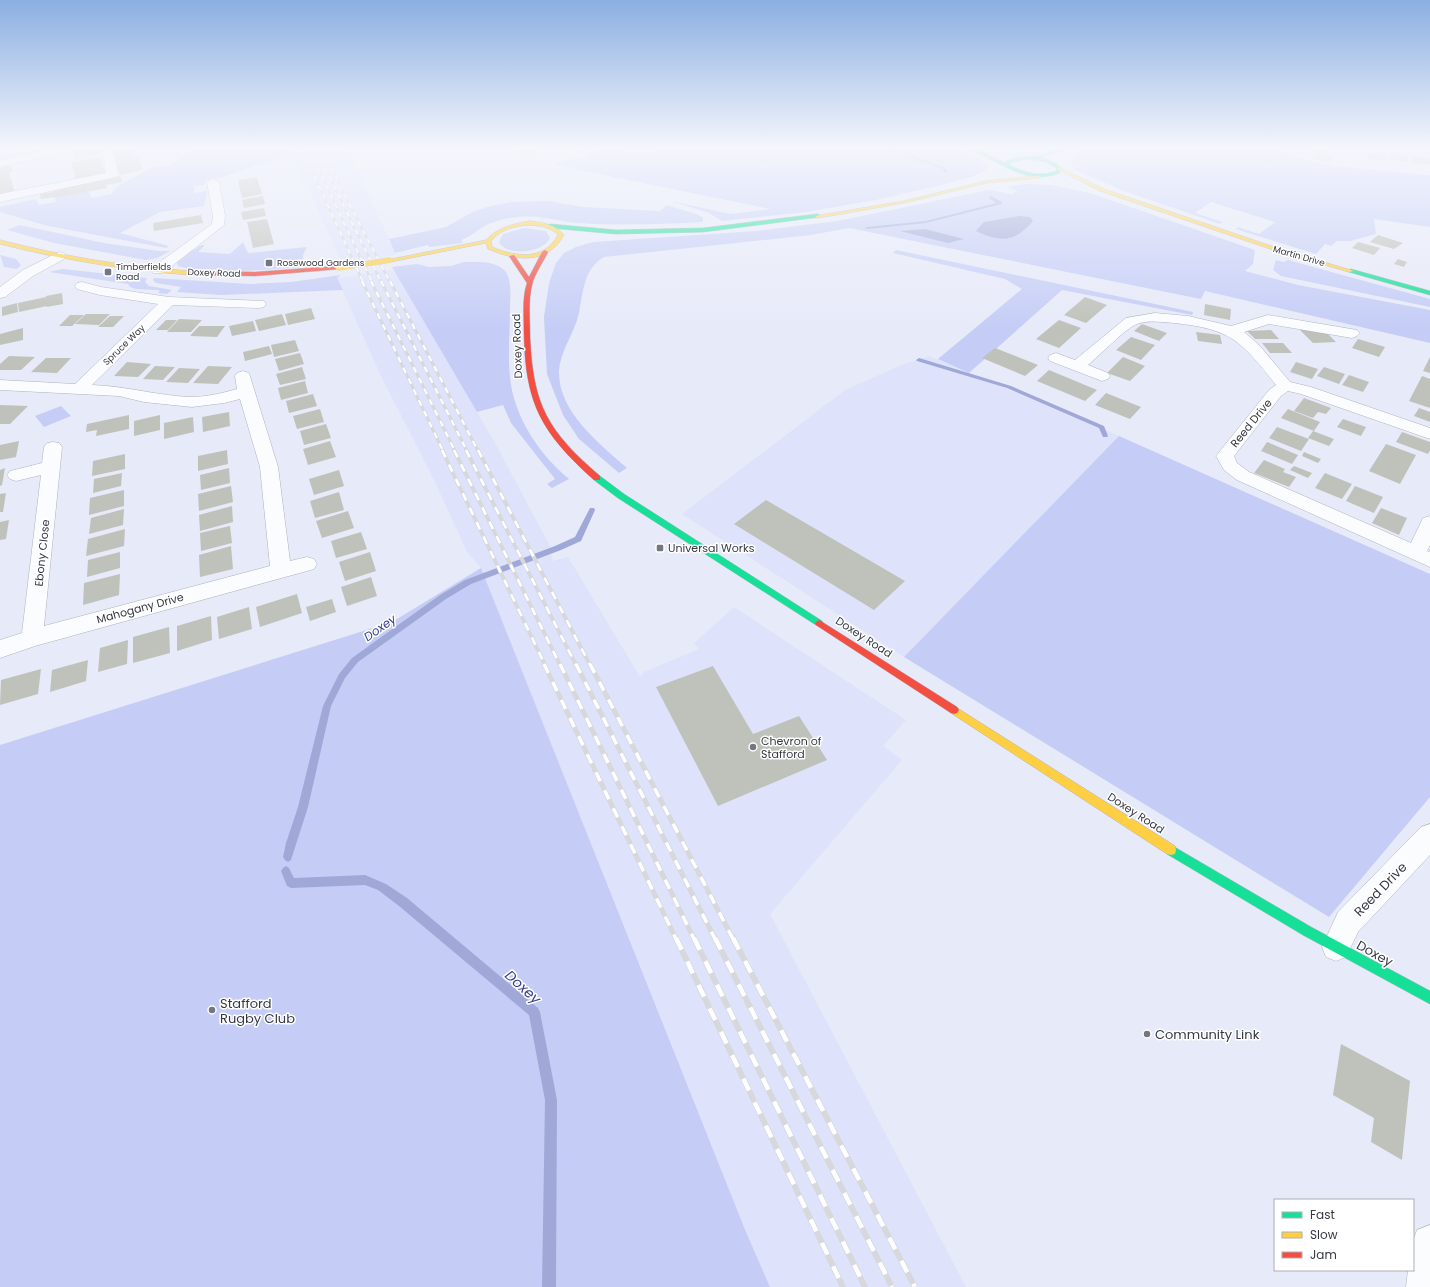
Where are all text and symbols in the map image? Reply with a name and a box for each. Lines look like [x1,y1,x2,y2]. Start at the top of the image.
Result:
street label: Martin Drive [1272,243,1327,269]
place label: Rosewood Gardens [277,257,365,269]
marker: Rosewood Gardens [264,258,274,268]
place label: Timberfields Road [116,261,171,283]
street label: Doxey Road [187,266,241,280]
marker: Timberfields Road [103,267,113,277]
street label: Doxey Road [508,313,526,379]
street label: Spruce Way [100,322,148,368]
street label: Reed Drive [1226,395,1276,451]
street label: Ebony Close [31,519,53,587]
place label: Universal Works [668,540,755,556]
marker: Universal Works [655,543,665,553]
street label: Mahogany Drive [95,589,186,627]
water label: Doxey [360,610,400,645]
street label: Doxey Road [833,613,895,661]
place label: Chevron of Stafford [761,733,822,762]
marker: Chevron of Stafford [748,742,758,752]
street label: Doxey Road [1105,789,1167,837]
street label: Reed Drive [1350,858,1411,921]
street label: Doxey [1353,936,1397,972]
water label: Doxey [501,965,546,1009]
place label: Stafford Rugby Club [220,994,295,1028]
marker: Stafford Rugby Club [207,1005,217,1015]
place label: Community Link [1155,1025,1260,1044]
marker: Community Link [1142,1029,1152,1039]
legend [1274,1199,1414,1271]
text: Fast [1310,1206,1335,1223]
text: Slow [1310,1226,1338,1243]
text: Jam [1310,1246,1337,1263]

